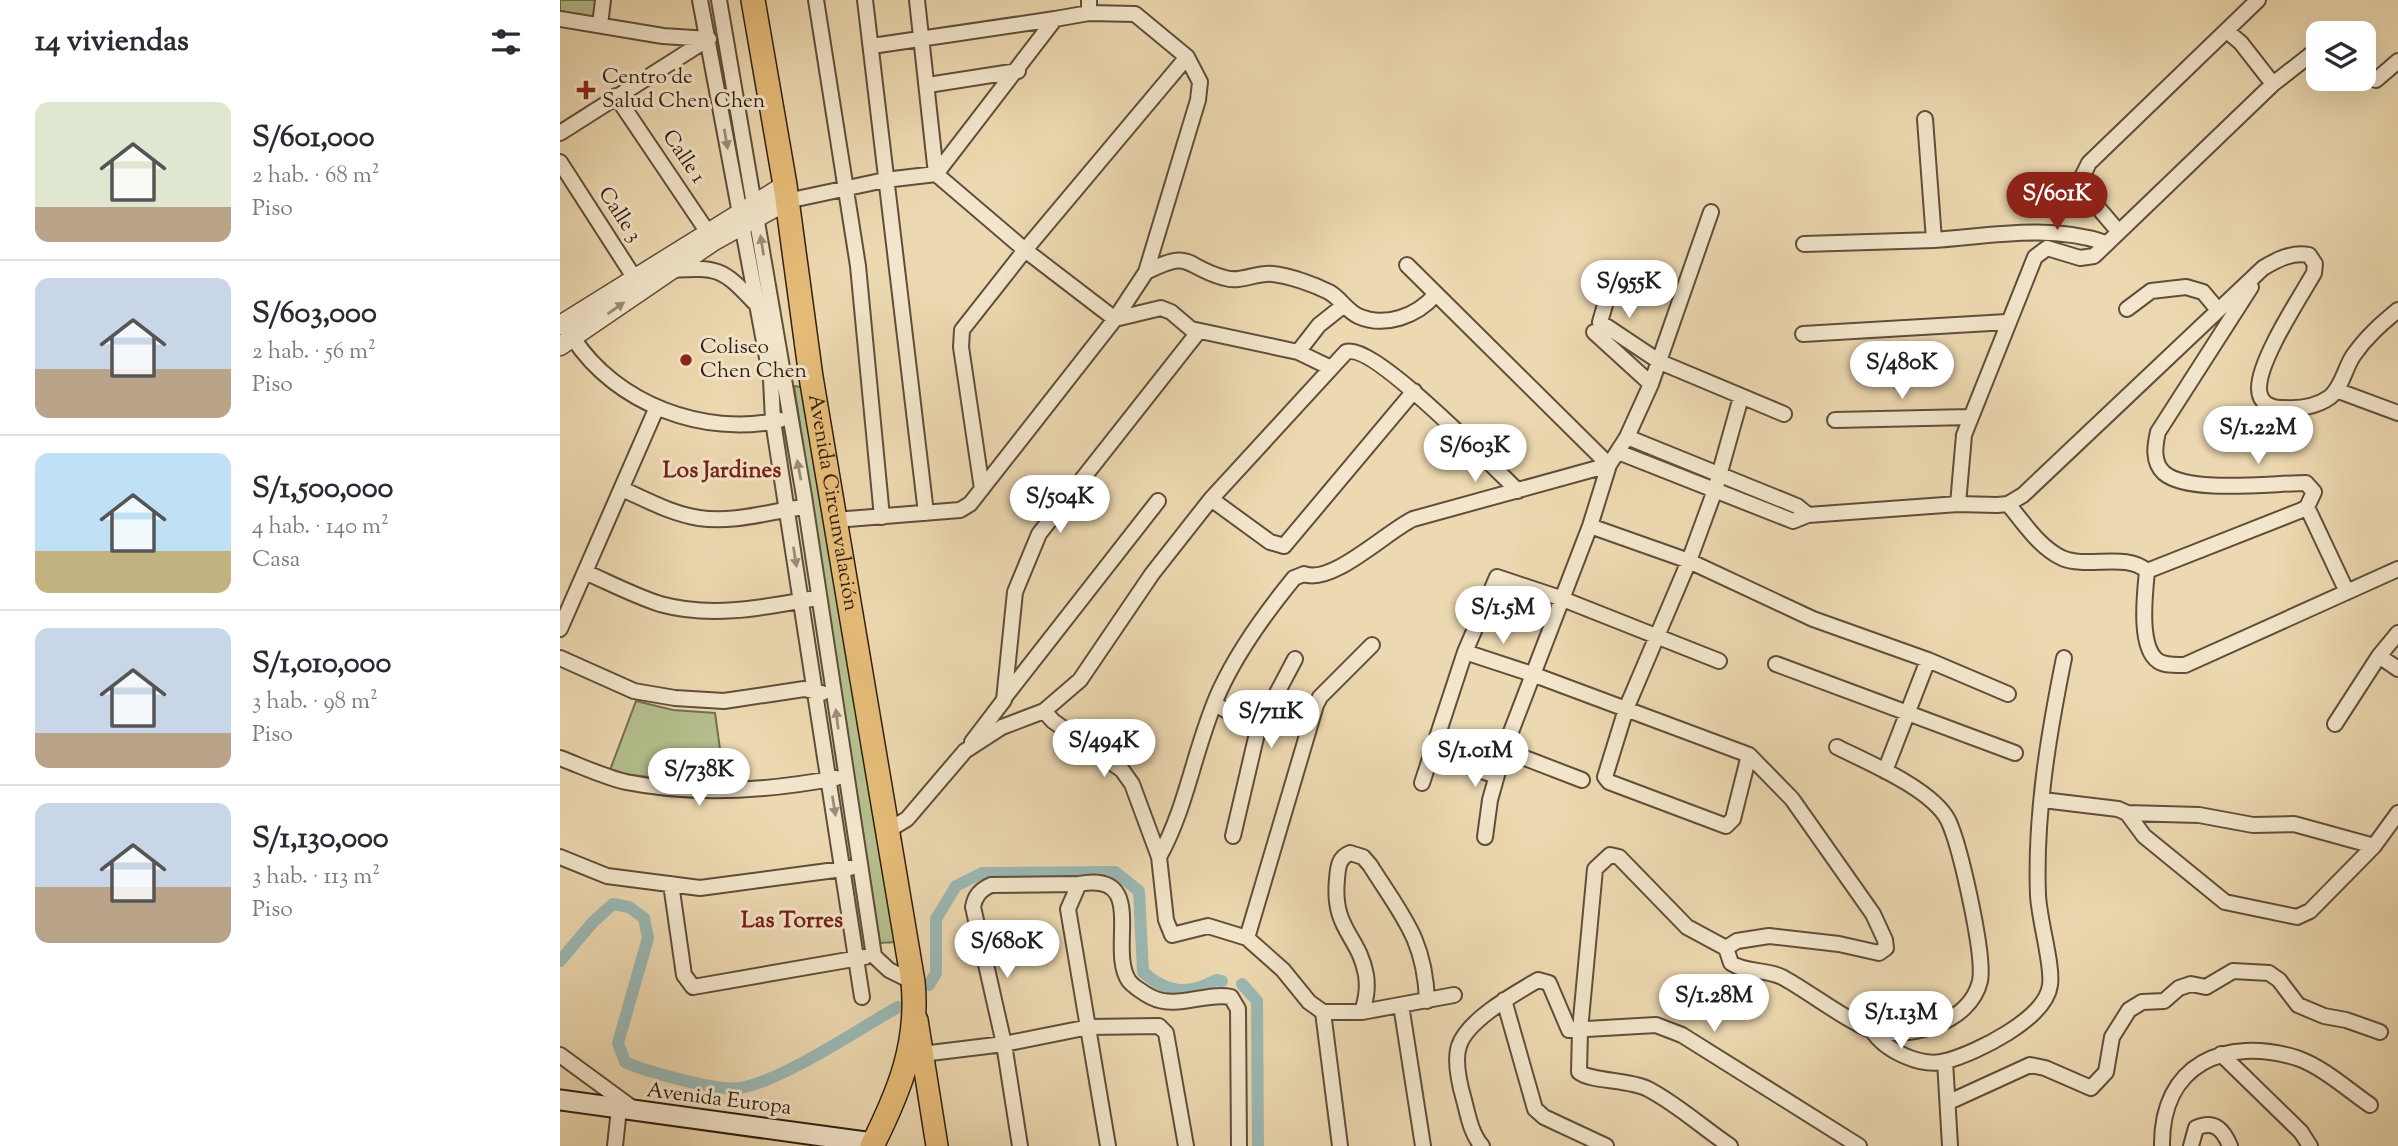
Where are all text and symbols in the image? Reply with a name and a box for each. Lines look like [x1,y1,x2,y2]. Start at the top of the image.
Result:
text: 14 viviendas [35,21,189,64]
map controls [2306,21,2376,91]
button: layers [2306,21,2376,91]
icon: filters [487,23,525,61]
place label: Centro de Salud Chen Chen [602,63,765,117]
marker: Centro de Salud Chen Chen [576,80,596,100]
text: S/601,000 [252,117,375,160]
street label: Calle 1 [654,124,712,190]
one-way arrow [721,128,732,150]
icon: home [91,130,175,214]
text: 2 hab. · 68 m² [252,160,380,193]
pin: S/601K [2000,173,2114,232]
text: S/601K [2022,178,2092,211]
street label: Calle 3 [590,181,648,249]
text: Piso [252,193,293,226]
one-way arrow [756,234,767,256]
pin: S/955K [1572,260,1686,320]
text: S/955K [1597,266,1661,299]
text: S/603,000 [252,293,377,336]
one-way arrow [607,301,625,315]
icon: home [91,306,175,390]
place label: Coliseo Chen Chen [700,333,807,387]
text: 2 hab. · 56 m² [252,336,376,369]
pin: S/480K [1845,342,1959,401]
text: S/480K [1866,347,1938,380]
marker: Coliseo Chen Chen [678,352,694,368]
text: Piso [252,369,293,402]
street label: Avenida Circunvalación [799,392,865,613]
pin: S/1.22M [2193,406,2323,466]
text: S/1.22M [2219,412,2297,445]
pin: S/603K [1418,424,1532,484]
text: S/603K [1440,430,1510,463]
district label: Los Jardines [663,455,781,488]
one-way arrow [793,459,804,481]
text: S/1,500,000 [252,468,393,511]
pin: S/504K [1003,476,1117,535]
icon: home [91,481,175,565]
text: S/504K [1026,481,1094,514]
text: 4 hab. · 140 m² [252,511,389,544]
text: Casa [252,544,300,577]
one-way arrow [790,546,801,568]
pin: S/1.5M [1446,586,1560,646]
text: S/1.5M [1471,592,1535,625]
text: S/1,010,000 [252,643,391,686]
icon: home [91,656,175,740]
text: 3 hab. · 98 m² [252,686,378,719]
pin: S/711K [1214,690,1328,750]
text: S/711K [1238,696,1304,729]
one-way arrow [832,708,843,730]
text: Piso [252,719,293,752]
pin: S/494K [1047,720,1161,779]
text: S/494K [1069,725,1139,758]
pin: S/1.01M [1410,730,1540,789]
text: S/1.01M [1437,735,1513,768]
pin: S/738K [642,748,756,808]
text: S/738K [664,754,734,787]
one-way arrow [829,795,840,817]
text: S/1,130,000 [252,818,389,861]
icon: home [91,831,175,915]
text: 3 hab. · 113 m² [252,861,380,894]
text: Piso [252,894,293,927]
district label: Las Torres [741,905,843,938]
pin: S/680K [950,920,1064,980]
text: S/680K [971,926,1043,959]
pin: S/1.28M [1649,974,1779,1034]
text: S/1.28M [1675,980,1753,1013]
pin: S/1.13M [1836,992,1966,1051]
text: S/1.13M [1864,997,1938,1030]
street label: Avenida Europa [645,1076,793,1124]

